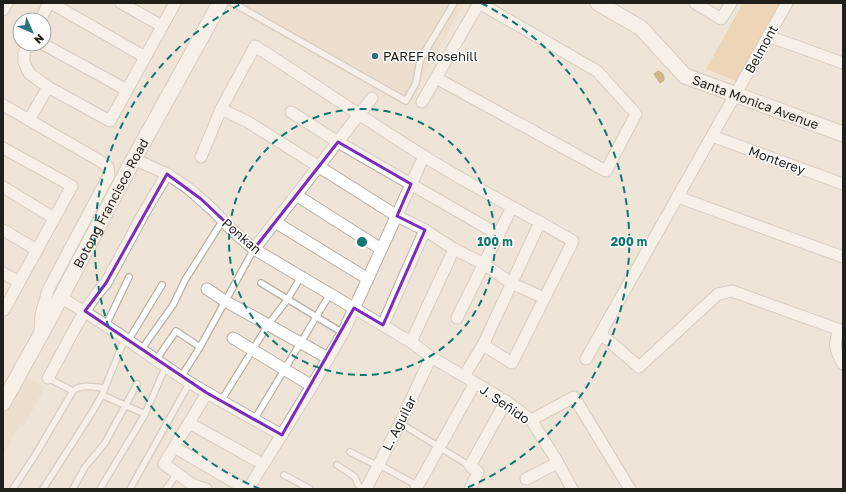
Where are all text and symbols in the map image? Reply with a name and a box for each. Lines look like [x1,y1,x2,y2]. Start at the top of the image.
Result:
north arrow [12,12,52,52]
street label: Belmont [741,22,781,76]
text: N [32,32,47,47]
place label: PAREF Rosehill [383,48,478,64]
marker: PAREF Rosehill [370,51,380,61]
street label: Santa Monica Avenue [690,71,821,132]
street label: Botong Francisco Road [70,136,152,271]
street label: Monterey [746,142,808,178]
street label: Ponkan [219,215,265,257]
text: 100 m [477,234,513,249]
text: 200 m [611,234,647,249]
centre of rings [355,235,369,249]
street label: J. Señido [477,381,533,427]
street label: L. Aguilar [378,393,420,453]

